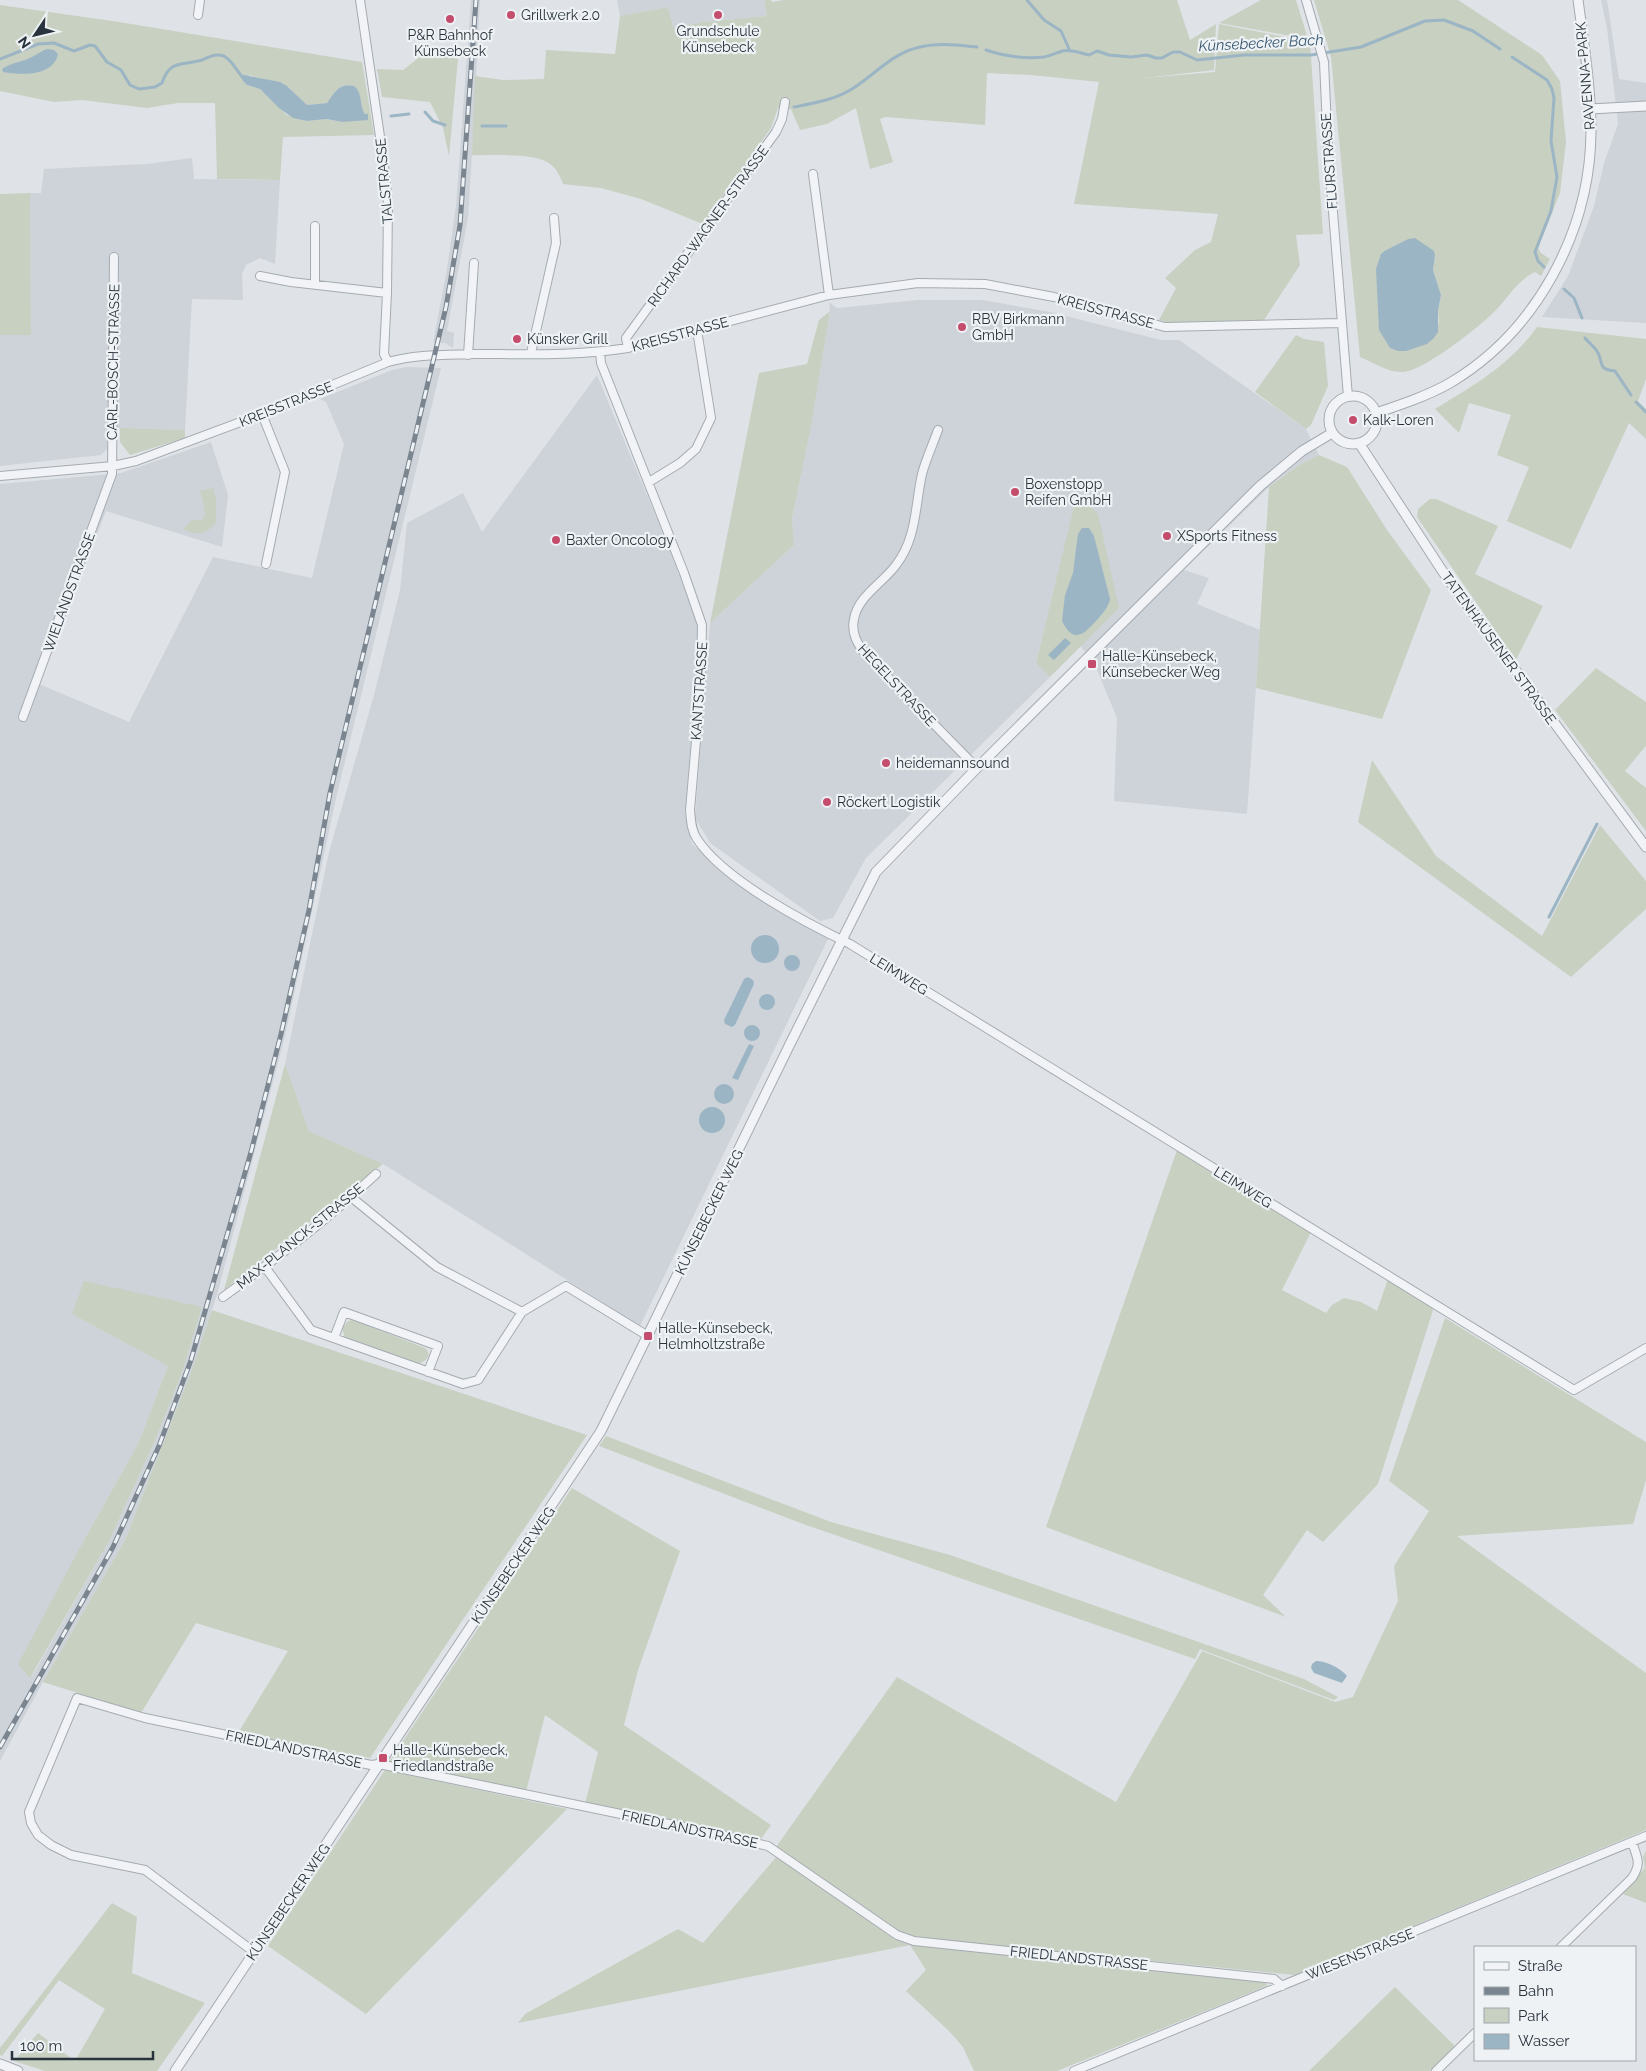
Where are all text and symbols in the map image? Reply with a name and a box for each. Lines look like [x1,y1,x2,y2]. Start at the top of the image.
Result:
place label: Grillwerk 2.0 [521,7,600,23]
marker: Grillwerk 2.0 [505,9,517,21]
marker: Grundschule Künsebeck [712,9,724,21]
north arrow [10,10,60,60]
marker: P&R Bahnhof Künsebeck [444,13,456,25]
street label: RAVENNA-PARK [1572,21,1598,131]
place label: Grundschule Künsebeck [676,23,760,55]
place label: P&R Bahnhof Künsebeck [407,27,494,59]
water label: Künsebecker Bach [1198,31,1324,55]
text: N [15,33,34,51]
street label: FLURSTRASSE [1318,112,1340,210]
street label: TALSTRASSE [372,137,396,225]
street label: RICHARD-WAGNER-STRASSE [644,142,772,310]
street label: CARL-BOSCH-STRASSE [104,284,122,440]
street label: KREISSTRASSE [1056,290,1156,332]
place label: RBV Birkmann GmbH [972,311,1064,343]
street label: KREISSTRASSE [630,313,730,355]
marker: RBV Birkmann GmbH [956,321,968,333]
place label: Künsker Grill [527,331,608,347]
marker: Künsker Grill [511,333,523,345]
street label: KREISSTRASSE [237,378,335,430]
place label: Kalk-Loren [1363,412,1434,428]
marker: Kalk-Loren [1347,414,1359,426]
place label: Boxenstopp Reifen GmbH [1025,476,1111,508]
marker: Boxenstopp Reifen GmbH [1009,486,1021,498]
place label: XSports Fitness [1177,528,1277,544]
street label: WIELANDSTRASSE [40,530,98,654]
marker: XSports Fitness [1161,530,1173,542]
place label: Baxter Oncology [566,532,674,548]
marker: Baxter Oncology [550,534,562,546]
street label: TATENHAUSENER STRASSE [1438,569,1560,727]
street label: KANTSTRASSE [688,641,710,741]
street label: HEGELSTRASSE [855,641,939,729]
place label: Halle-Künsebeck, Künsebecker Weg [1102,648,1220,680]
marker: Halle-Künsebeck, Künsebecker Weg [1086,658,1098,670]
place label: heidemannsound [896,755,1009,771]
marker: heidemannsound [880,757,892,769]
place label: Röckert Logistik [837,794,941,810]
marker: Röckert Logistik [821,796,833,808]
street label: LEIMWEG [867,950,931,998]
street label: KÜNSEBECKER WEG [670,1146,746,1277]
street label: LEIMWEG [1211,1163,1275,1211]
street label: MAX-PLANCK-STRASSE [233,1180,367,1292]
place label: Halle-Künsebeck, Helmholtzstraße [658,1320,773,1352]
marker: Halle-Künsebeck, Helmholtzstraße [642,1330,654,1342]
street label: KÜNSEBECKER WEG [466,1502,558,1626]
street label: FRIEDLANDSTRASSE [224,1727,364,1771]
place label: Halle-Künsebeck, Friedlandstraße [393,1742,508,1774]
marker: Halle-Künsebeck, Friedlandstraße [377,1752,389,1764]
street label: FRIEDLANDSTRASSE [620,1807,760,1851]
street label: KÜNSEBECKER WEG [241,1839,333,1963]
street label: WIESENSTRASSE [1304,1925,1416,1983]
street label: FRIEDLANDSTRASSE [1009,1943,1149,1973]
legend [1474,1946,1636,2061]
text: Straße [1518,1957,1563,1975]
text: Bahn [1518,1982,1554,2000]
text: Park [1518,2007,1549,2025]
scale bar [12,2028,154,2060]
text: Wasser [1518,2032,1570,2050]
text: 100 m [20,2037,62,2055]

